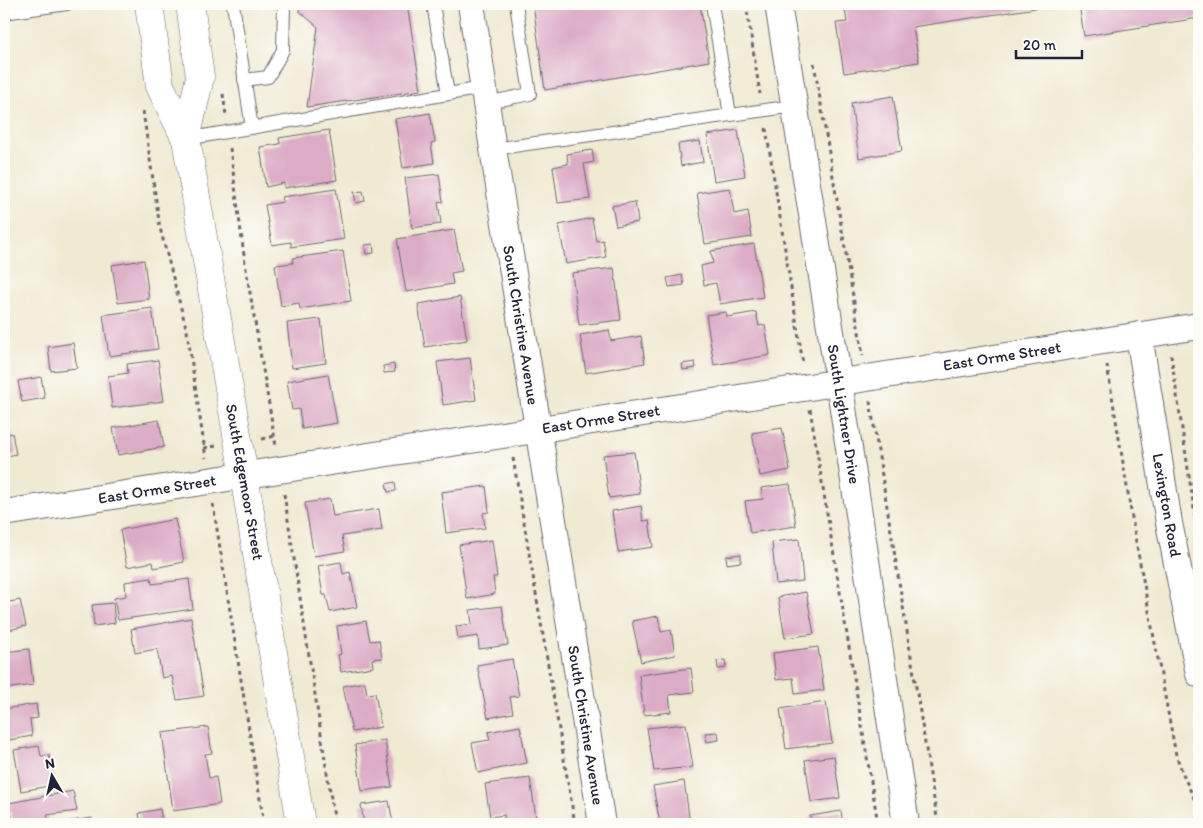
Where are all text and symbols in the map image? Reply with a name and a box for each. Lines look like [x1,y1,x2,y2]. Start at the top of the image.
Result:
scale bar [1016,28,1082,60]
text: 20 m [1023,36,1057,54]
street label: South Christine Avenue [499,244,543,406]
street label: East Orme Street [942,337,1062,375]
street label: South Lightner Drive [824,343,864,485]
street label: East Orme Street [541,400,661,438]
street label: South Edgemoor Street [222,402,268,562]
street label: Lexington Road [1149,452,1186,559]
street label: East Orme Street [97,470,217,508]
street label: South Christine Avenue [564,644,608,806]
north arrow [28,750,78,800]
text: N [44,755,56,773]

